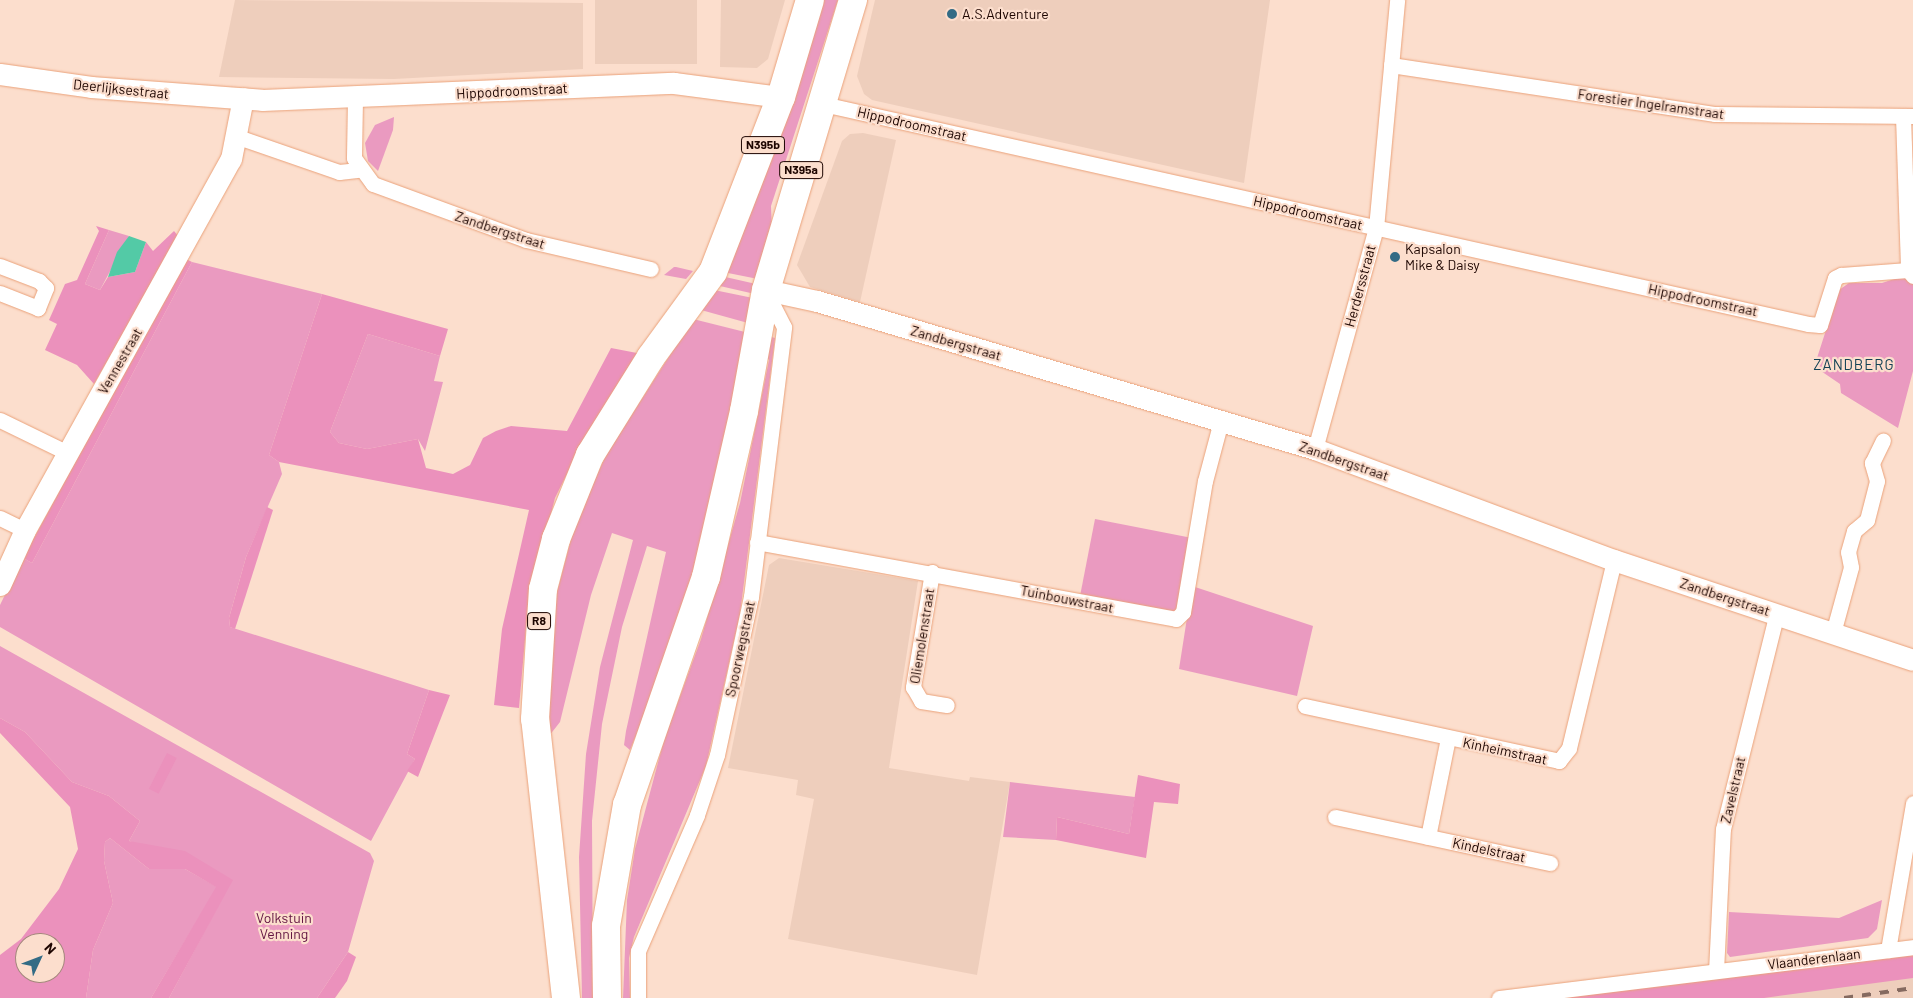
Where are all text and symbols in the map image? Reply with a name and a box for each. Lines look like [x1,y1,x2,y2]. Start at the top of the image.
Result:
place label: A.S.Adventure [962,6,1049,22]
marker: A.S.Adventure [946,8,958,20]
street label: Deerlijksestraat [72,76,170,102]
street label: Hippodroomstraat [456,80,568,102]
street label: Forestier Ingelramstraat [1577,85,1725,123]
street label: Hippodroomstraat [856,103,968,145]
road number: N395b [740,136,786,154]
road number: N395a [778,160,824,180]
street label: Hippodroomstraat [1252,192,1364,234]
street label: Zandbergstraat [453,208,547,252]
place label: Kapsalon Mike & Daisy [1405,241,1480,274]
street label: Herdersstraat [1341,243,1379,329]
marker: Kapsalon Mike & Daisy [1389,251,1401,263]
street label: Hippodroomstraat [1647,280,1759,320]
street label: Zandbergstraat [909,322,1003,364]
street label: Vennestraat [94,325,146,397]
district label: ZANDBERG [1812,356,1896,374]
street label: Zandbergstraat [1297,438,1391,484]
street label: Zandbergstraat [1678,575,1772,619]
street label: Tuinbouwstraat [1019,582,1115,616]
street label: Oliemolenstraat [906,587,938,685]
street label: Spoorwegstraat [722,600,758,698]
road number: R8 [526,612,552,630]
street label: Kinheimstraat [1461,734,1549,768]
street label: Zavelstraat [1717,755,1749,825]
street label: Kindelstraat [1451,834,1527,866]
park label: Volkstuin Venning [256,910,312,942]
north arrow [15,933,65,983]
text: N [41,939,60,957]
street label: Vlaanderenlaan [1767,945,1861,973]

